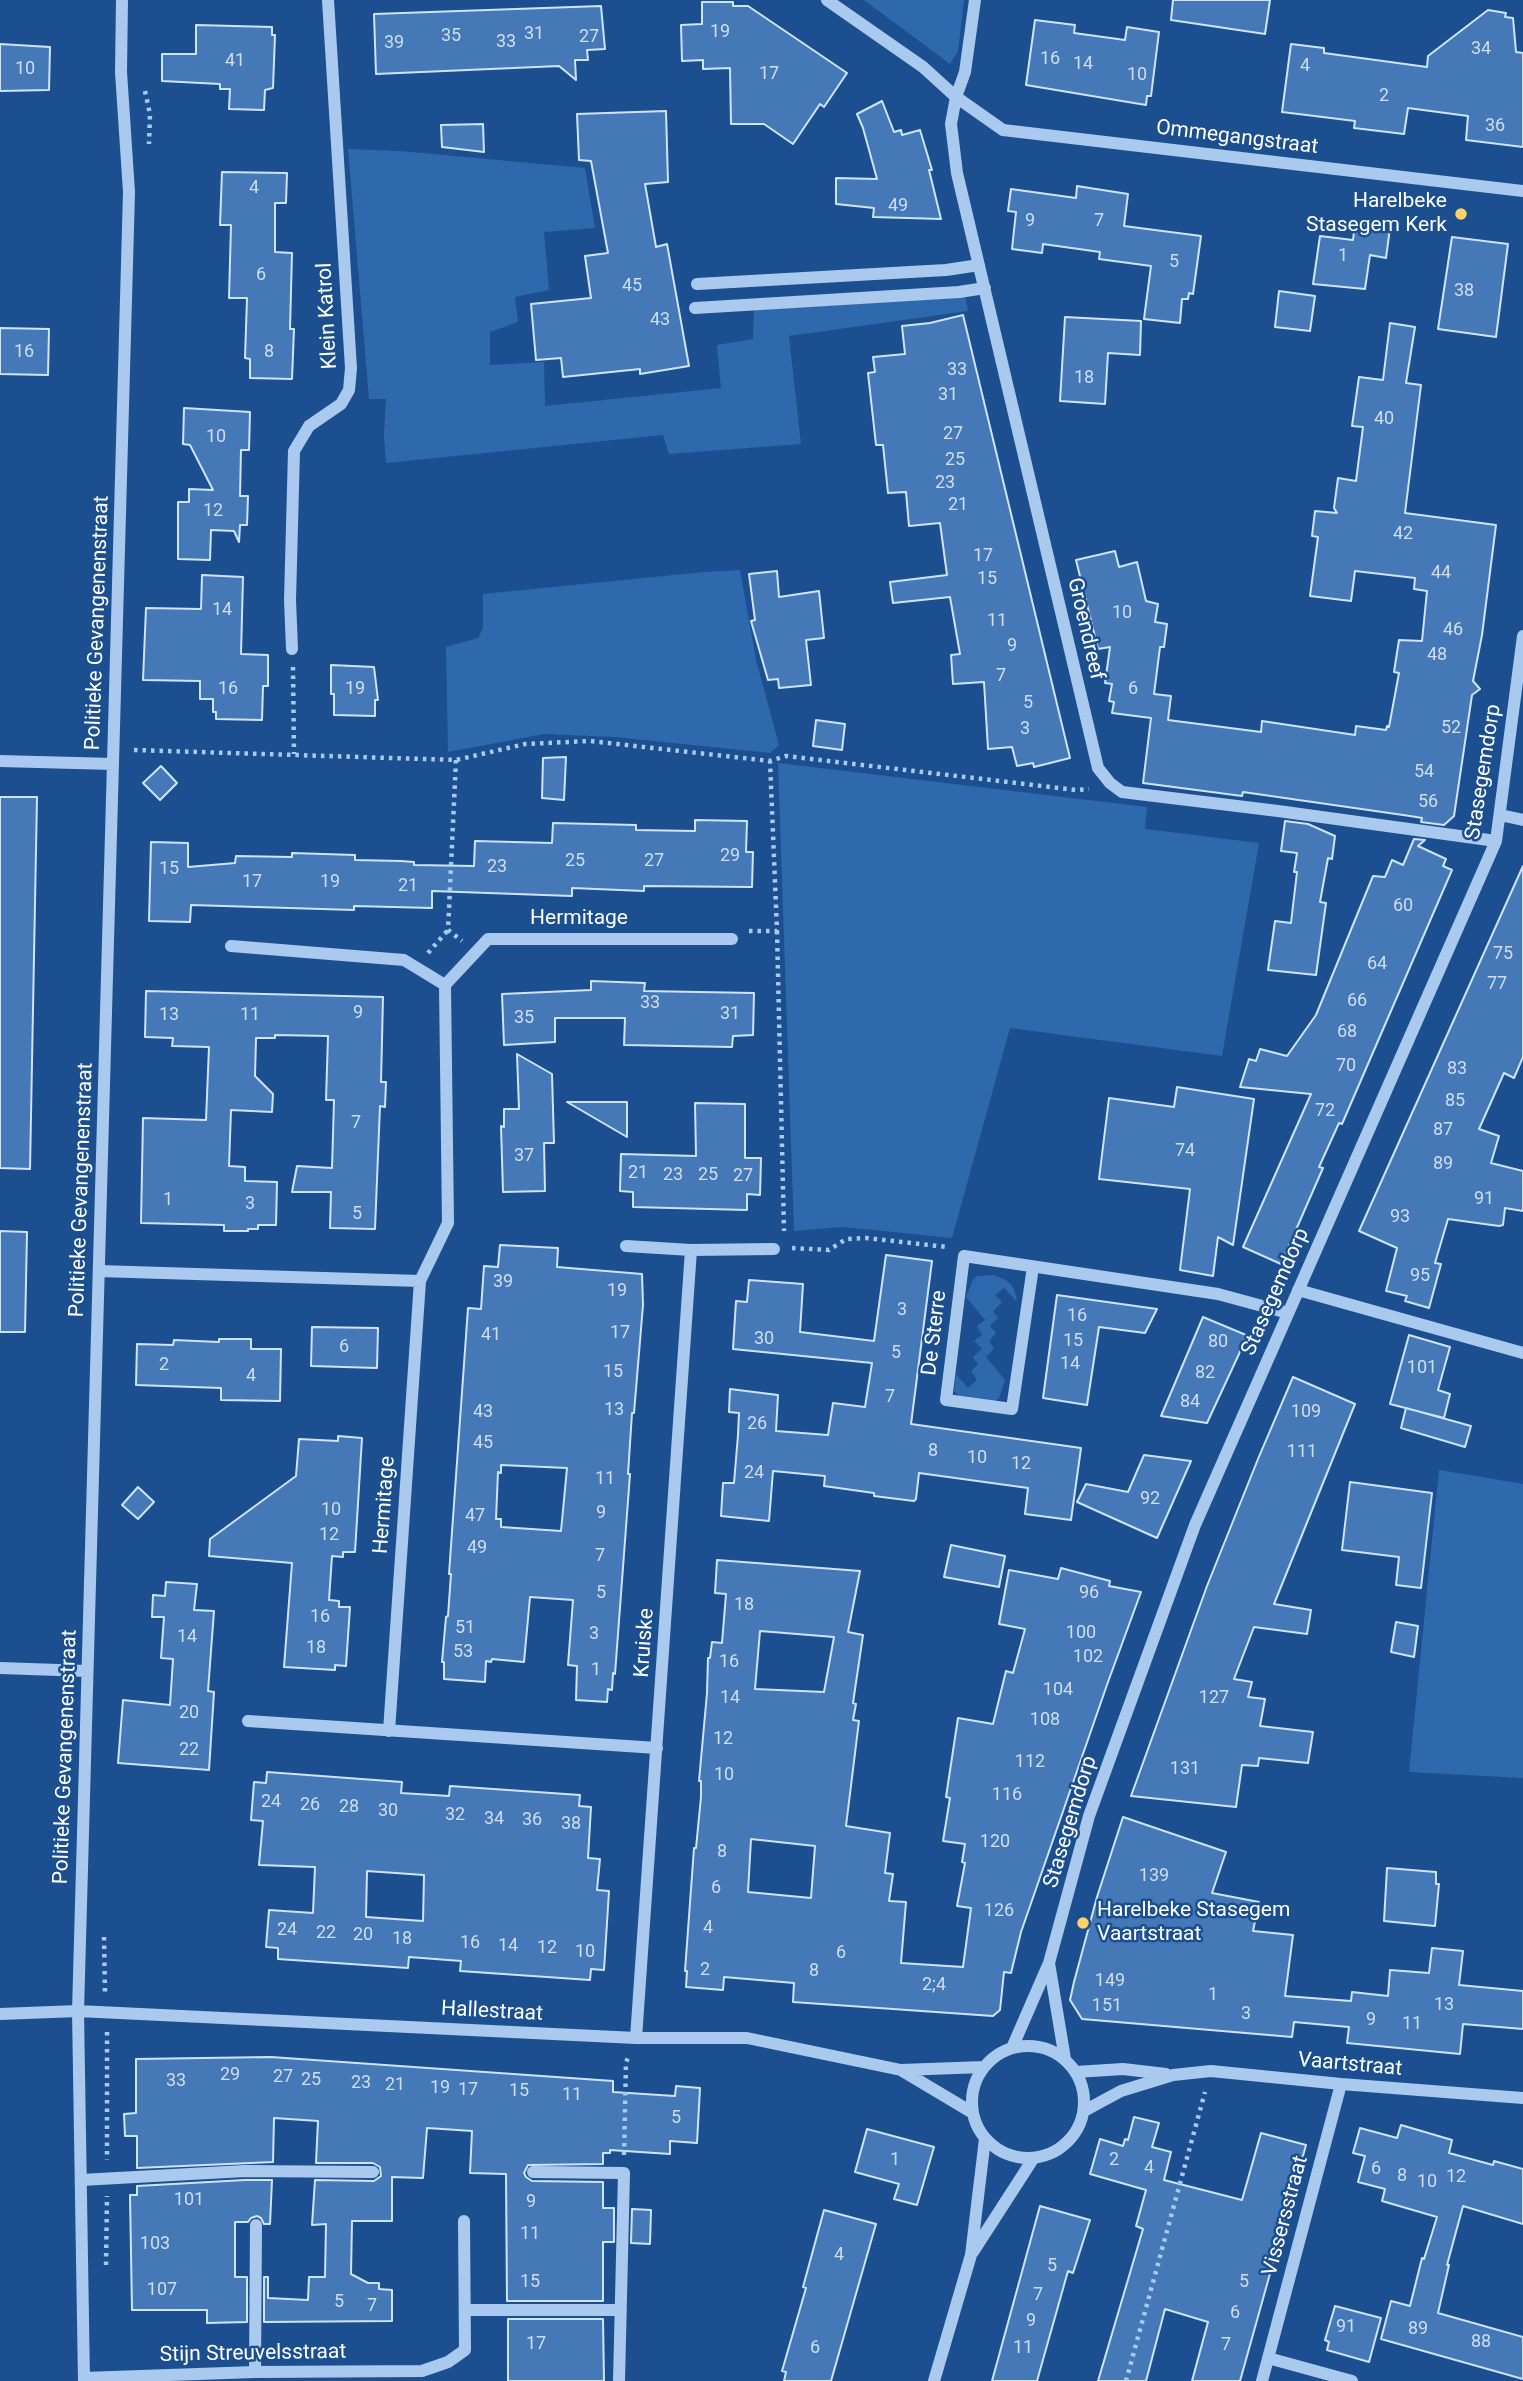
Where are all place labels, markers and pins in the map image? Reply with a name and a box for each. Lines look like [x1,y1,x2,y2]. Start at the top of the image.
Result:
place label: Harelbeke Stasegem Kerk [1306,189,1447,239]
marker: Harelbeke Stasegem Kerk [1453,206,1469,222]
place label: Harelbeke Stasegem Vaartstraat [1097,1898,1290,1948]
marker: Harelbeke Stasegem Vaartstraat [1075,1915,1091,1931]

